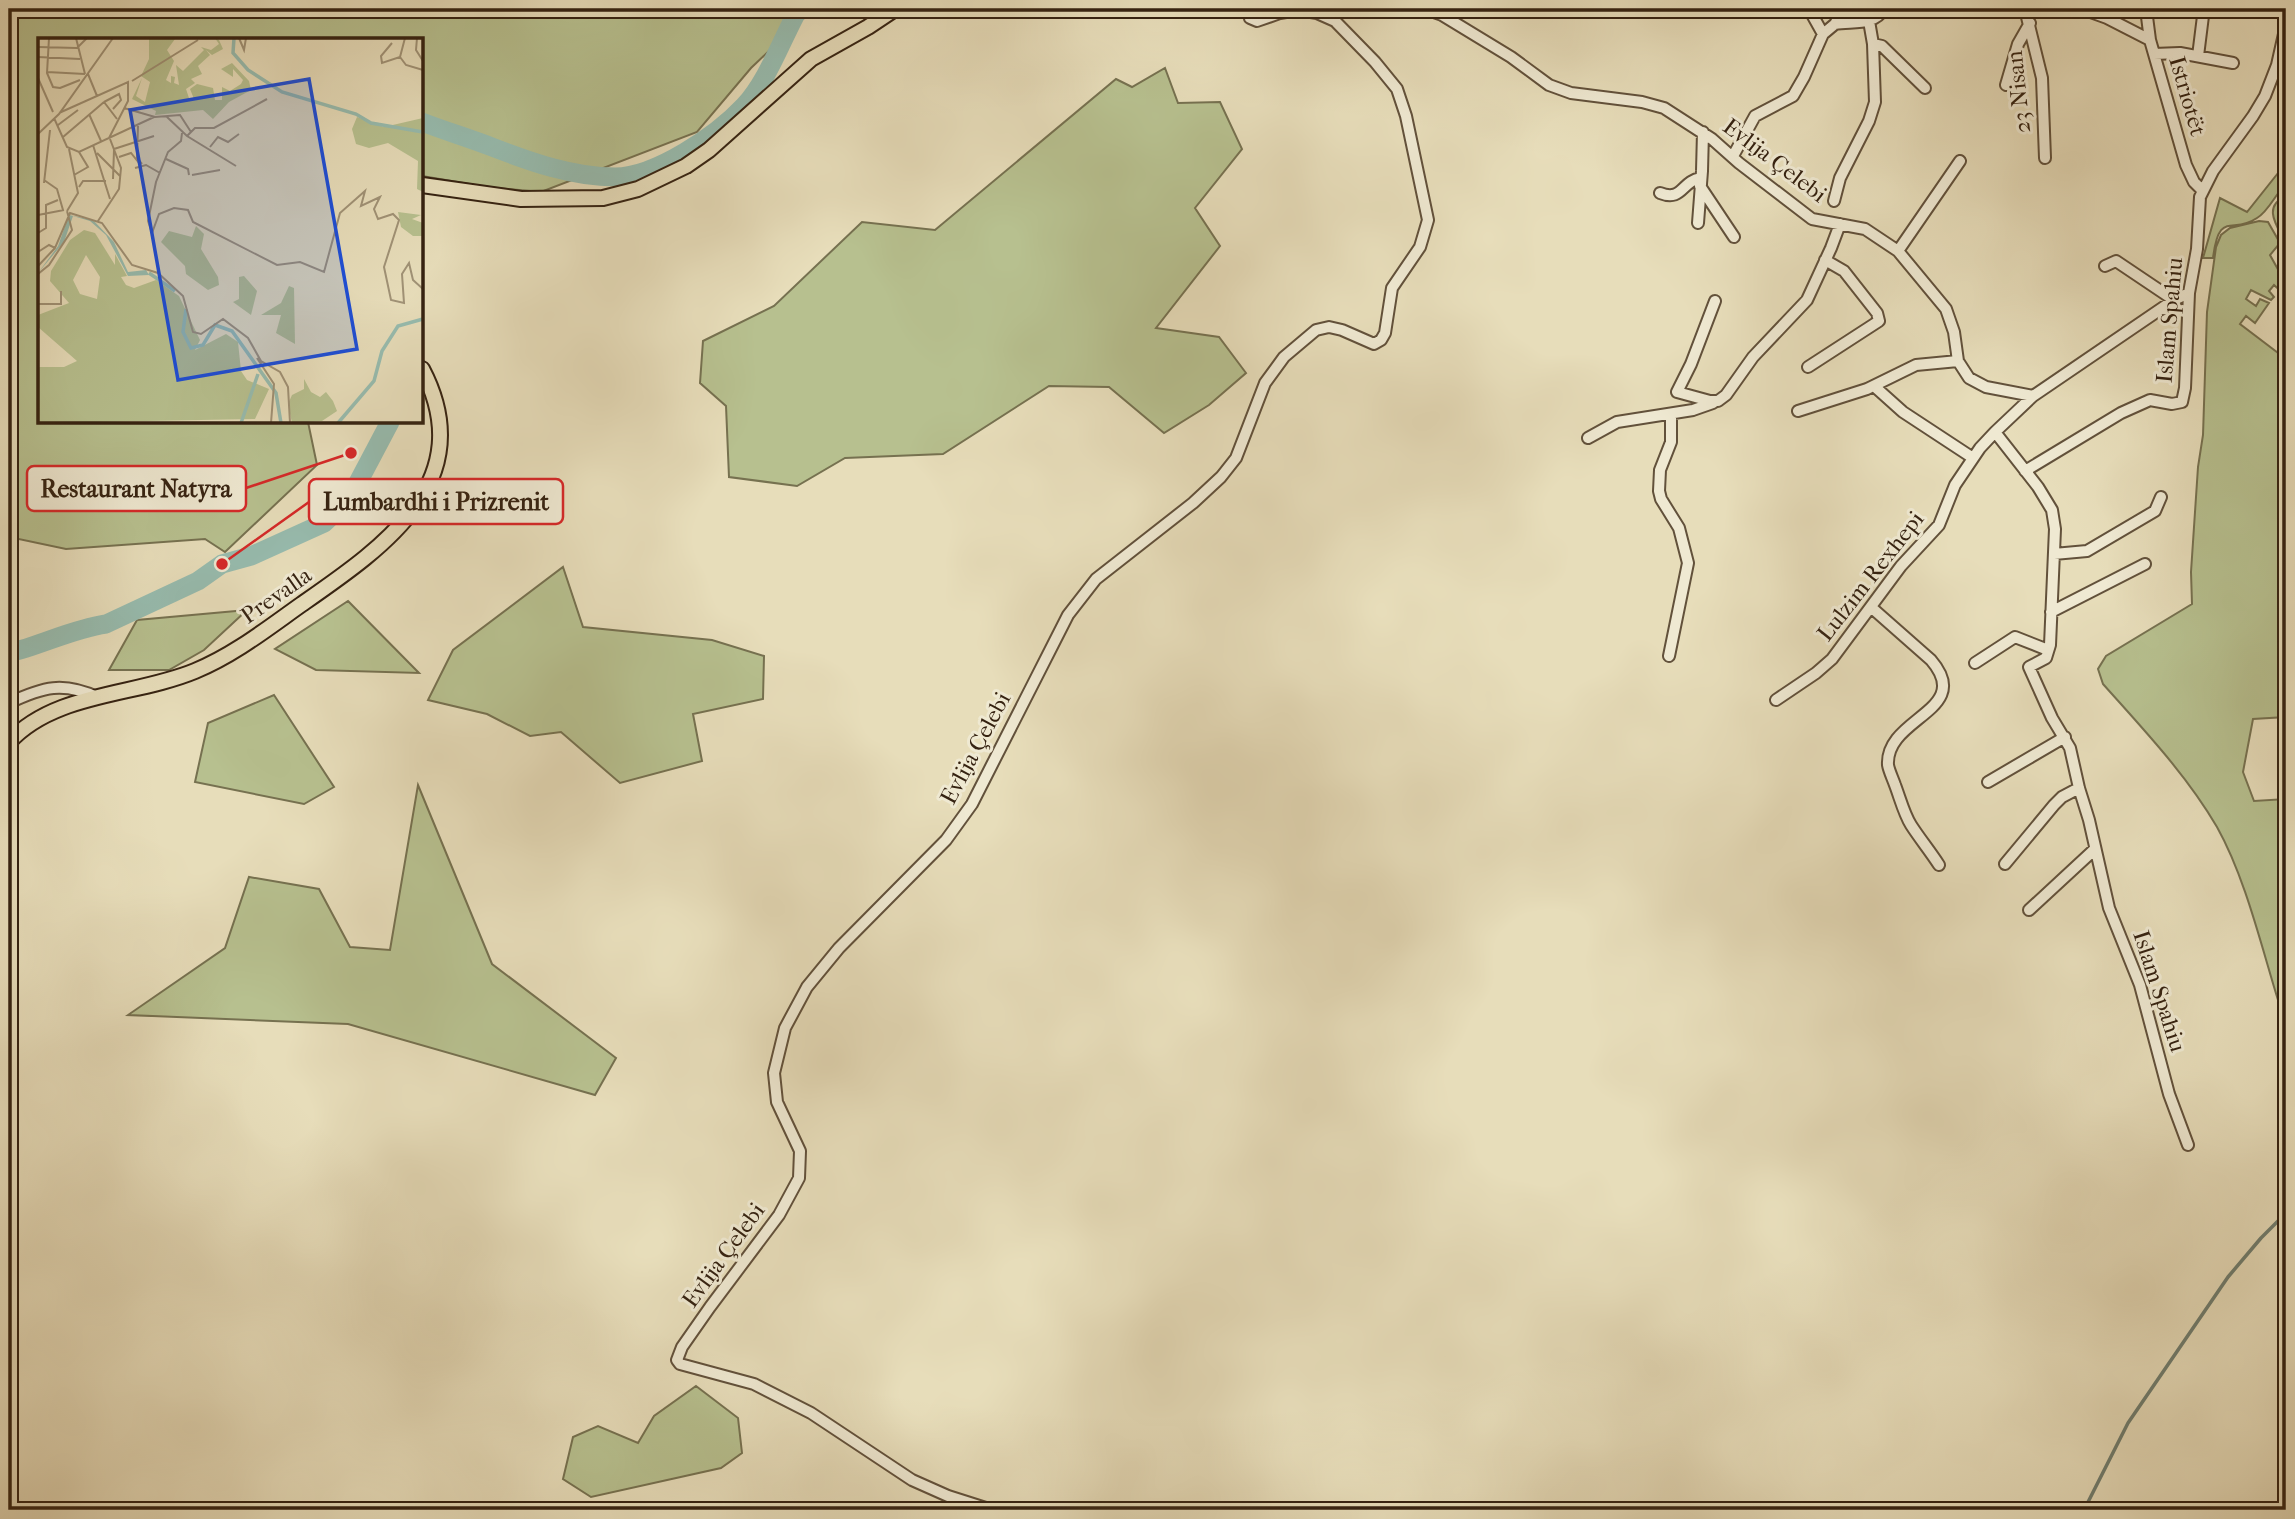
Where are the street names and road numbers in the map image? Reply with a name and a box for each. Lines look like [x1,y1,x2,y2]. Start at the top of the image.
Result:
street label: 23 Nisan [2001,49,2036,134]
street label: Istriotët [2163,53,2212,139]
street label: Evlija Çelebi [1718,113,1832,208]
street label: Islam Spahiu [2151,256,2188,384]
street label: Lulzim Rexhepi [1811,506,1930,647]
street label: Prevalla [236,561,317,629]
street label: Evlija Çelebi [935,688,1016,809]
street label: Islam Spahiu [2127,927,2192,1055]
street label: Evlija Çelebi [676,1198,770,1313]

